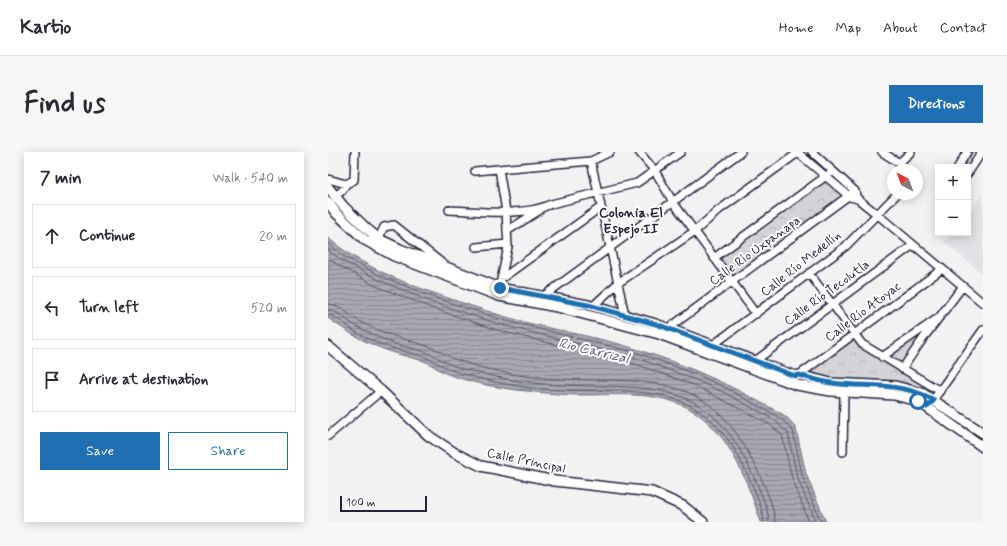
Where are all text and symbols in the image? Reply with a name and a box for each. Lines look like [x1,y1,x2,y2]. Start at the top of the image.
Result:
text: Kartio [20,15,71,40]
text: Home [779,19,813,37]
text: Map [835,19,861,37]
text: About [883,19,918,37]
text: Contact [940,19,987,37]
button: Directions [889,85,983,123]
text: Find us [24,86,105,123]
north arrow [887,164,923,200]
map controls [935,164,971,236]
button: + [935,164,971,200]
text: 7 min [40,167,82,189]
text: Walk · 540 m [213,170,288,187]
button: − [935,200,971,236]
district label: Colonia El Espejo II [599,204,663,239]
street label: Calle Río Uxpanapa [706,212,804,290]
icon: ahead [41,225,63,247]
text: Continue [79,226,135,246]
street label: Calle Río Medellín [757,227,845,301]
text: 20 m [259,228,287,245]
street label: Calle Río Tecolutla [781,256,873,330]
street label: Calle Río Atoyac [822,278,904,346]
route end [491,279,509,297]
icon: left [41,297,63,319]
text: Turn left [79,298,139,318]
text: 520 m [251,300,287,317]
water label: Rio Carrizal [557,334,633,368]
icon: arrive [41,369,63,391]
text: Arrive at destination [79,370,208,390]
route start [909,392,927,410]
button: Save [40,432,160,470]
button: Share [168,432,288,470]
street label: Calle Principal [485,444,567,478]
scale bar [340,494,427,513]
text: 100 m [346,496,376,510]

